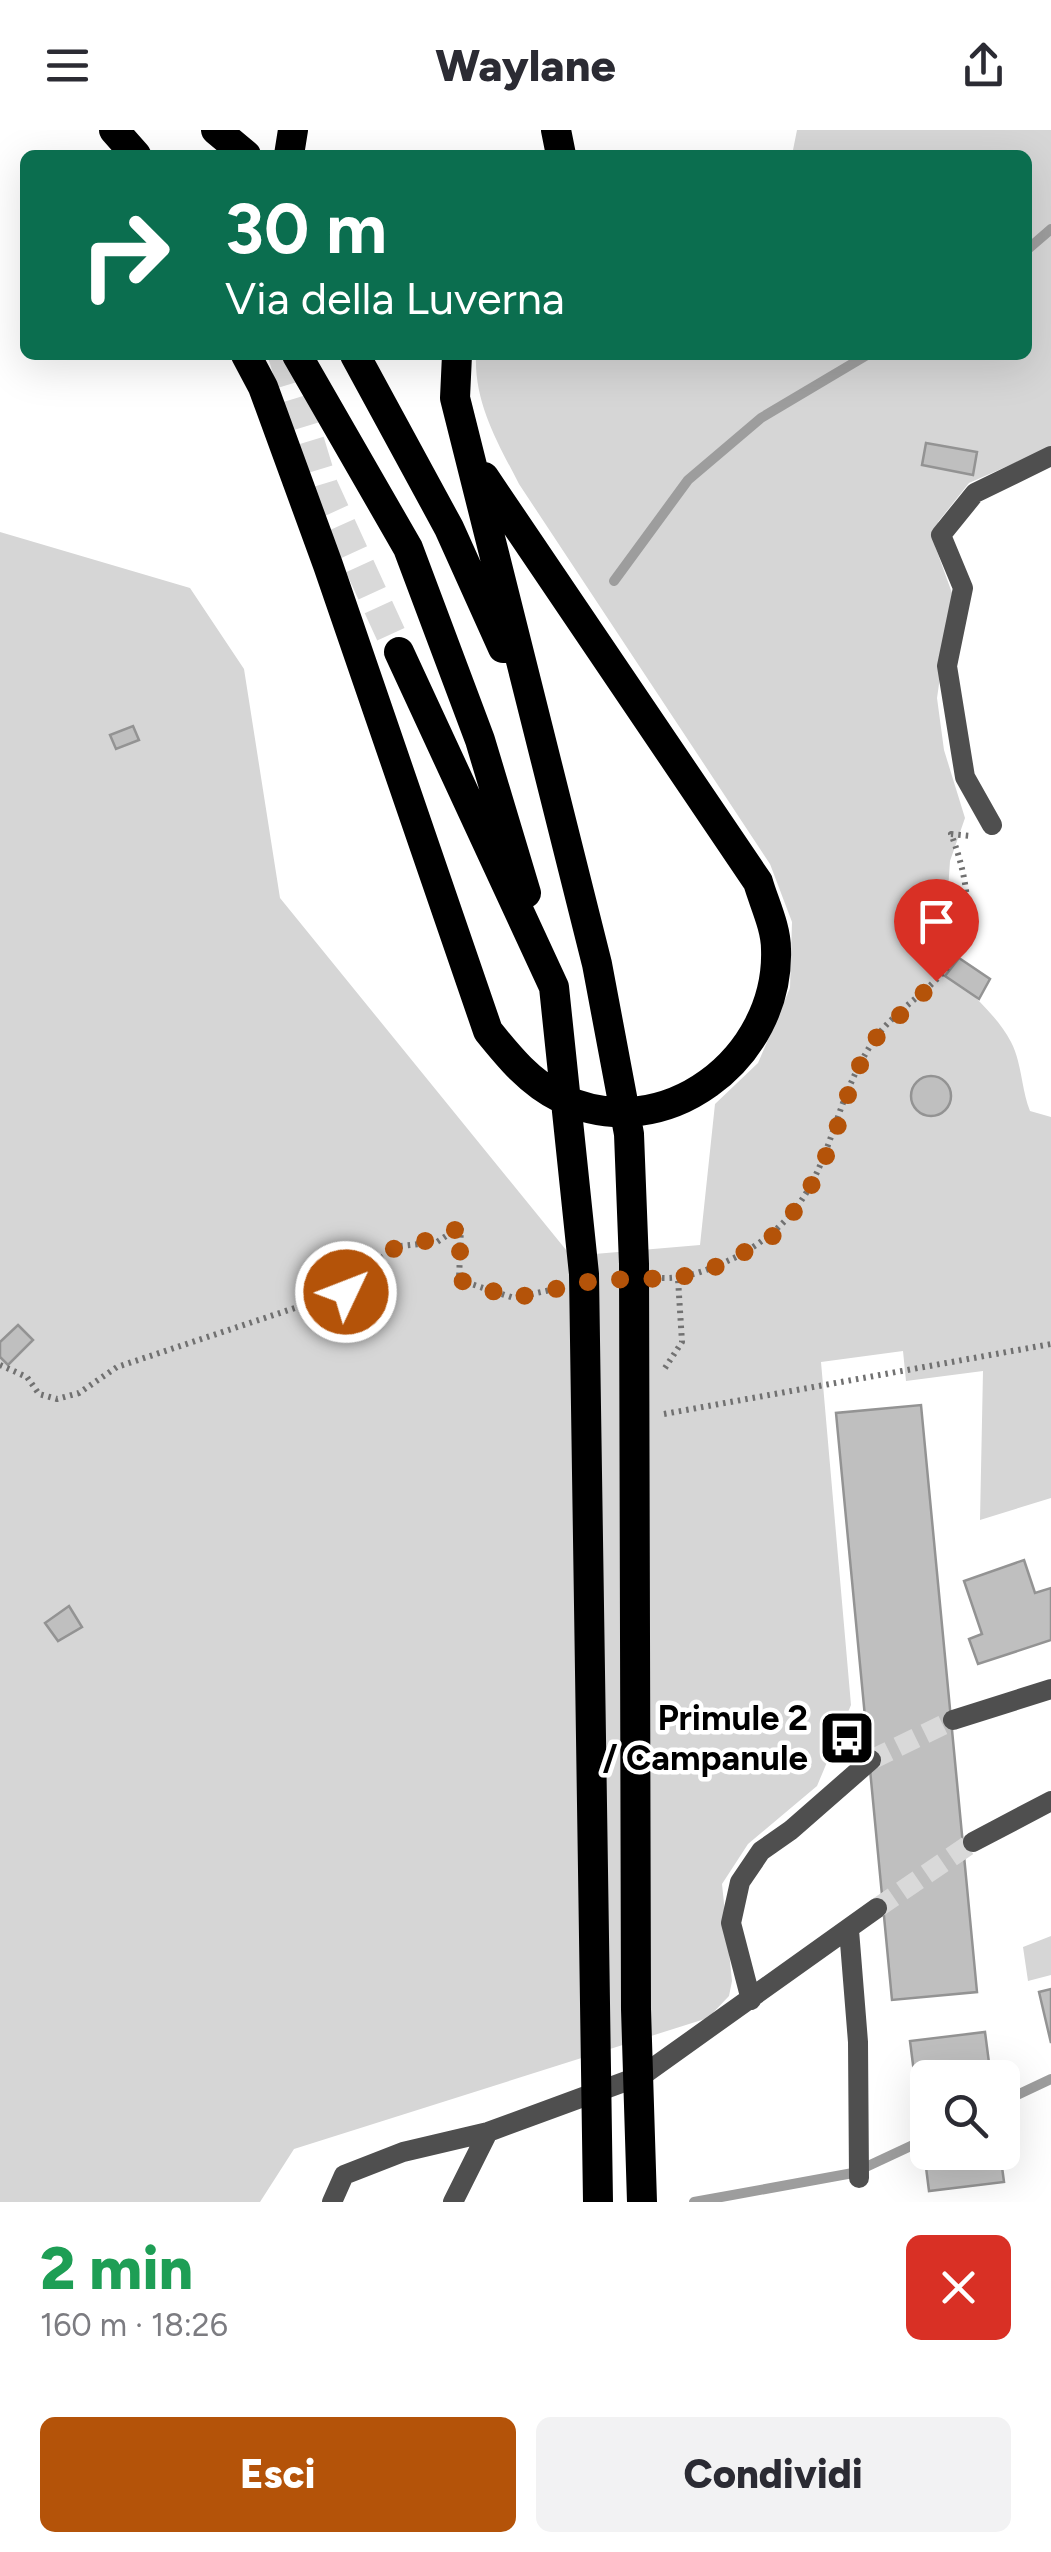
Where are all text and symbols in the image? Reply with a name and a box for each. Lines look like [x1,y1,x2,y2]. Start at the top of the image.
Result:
icon: menu [40,38,95,93]
text: Waylane [435,38,616,92]
icon: share [956,38,1011,93]
text: 30 m [225,186,387,271]
icon: right [60,190,190,320]
text: Via della Luverna [225,271,565,325]
pin [894,879,979,982]
icon: arrive [909,894,964,949]
position arrow [294,1240,398,1344]
place label: Primule 2 / Campanule [603,1697,808,1779]
bus stop icon: Primule 2 / Campanule [817,1708,877,1768]
map controls [910,2060,1020,2170]
button: search [910,2060,1020,2170]
text: 2 min [40,2232,193,2304]
button: close [906,2235,1011,2340]
text: 160 m · 18:26 [40,2306,228,2344]
button: Esci [40,2417,516,2532]
button: Condividi [536,2417,1011,2532]

